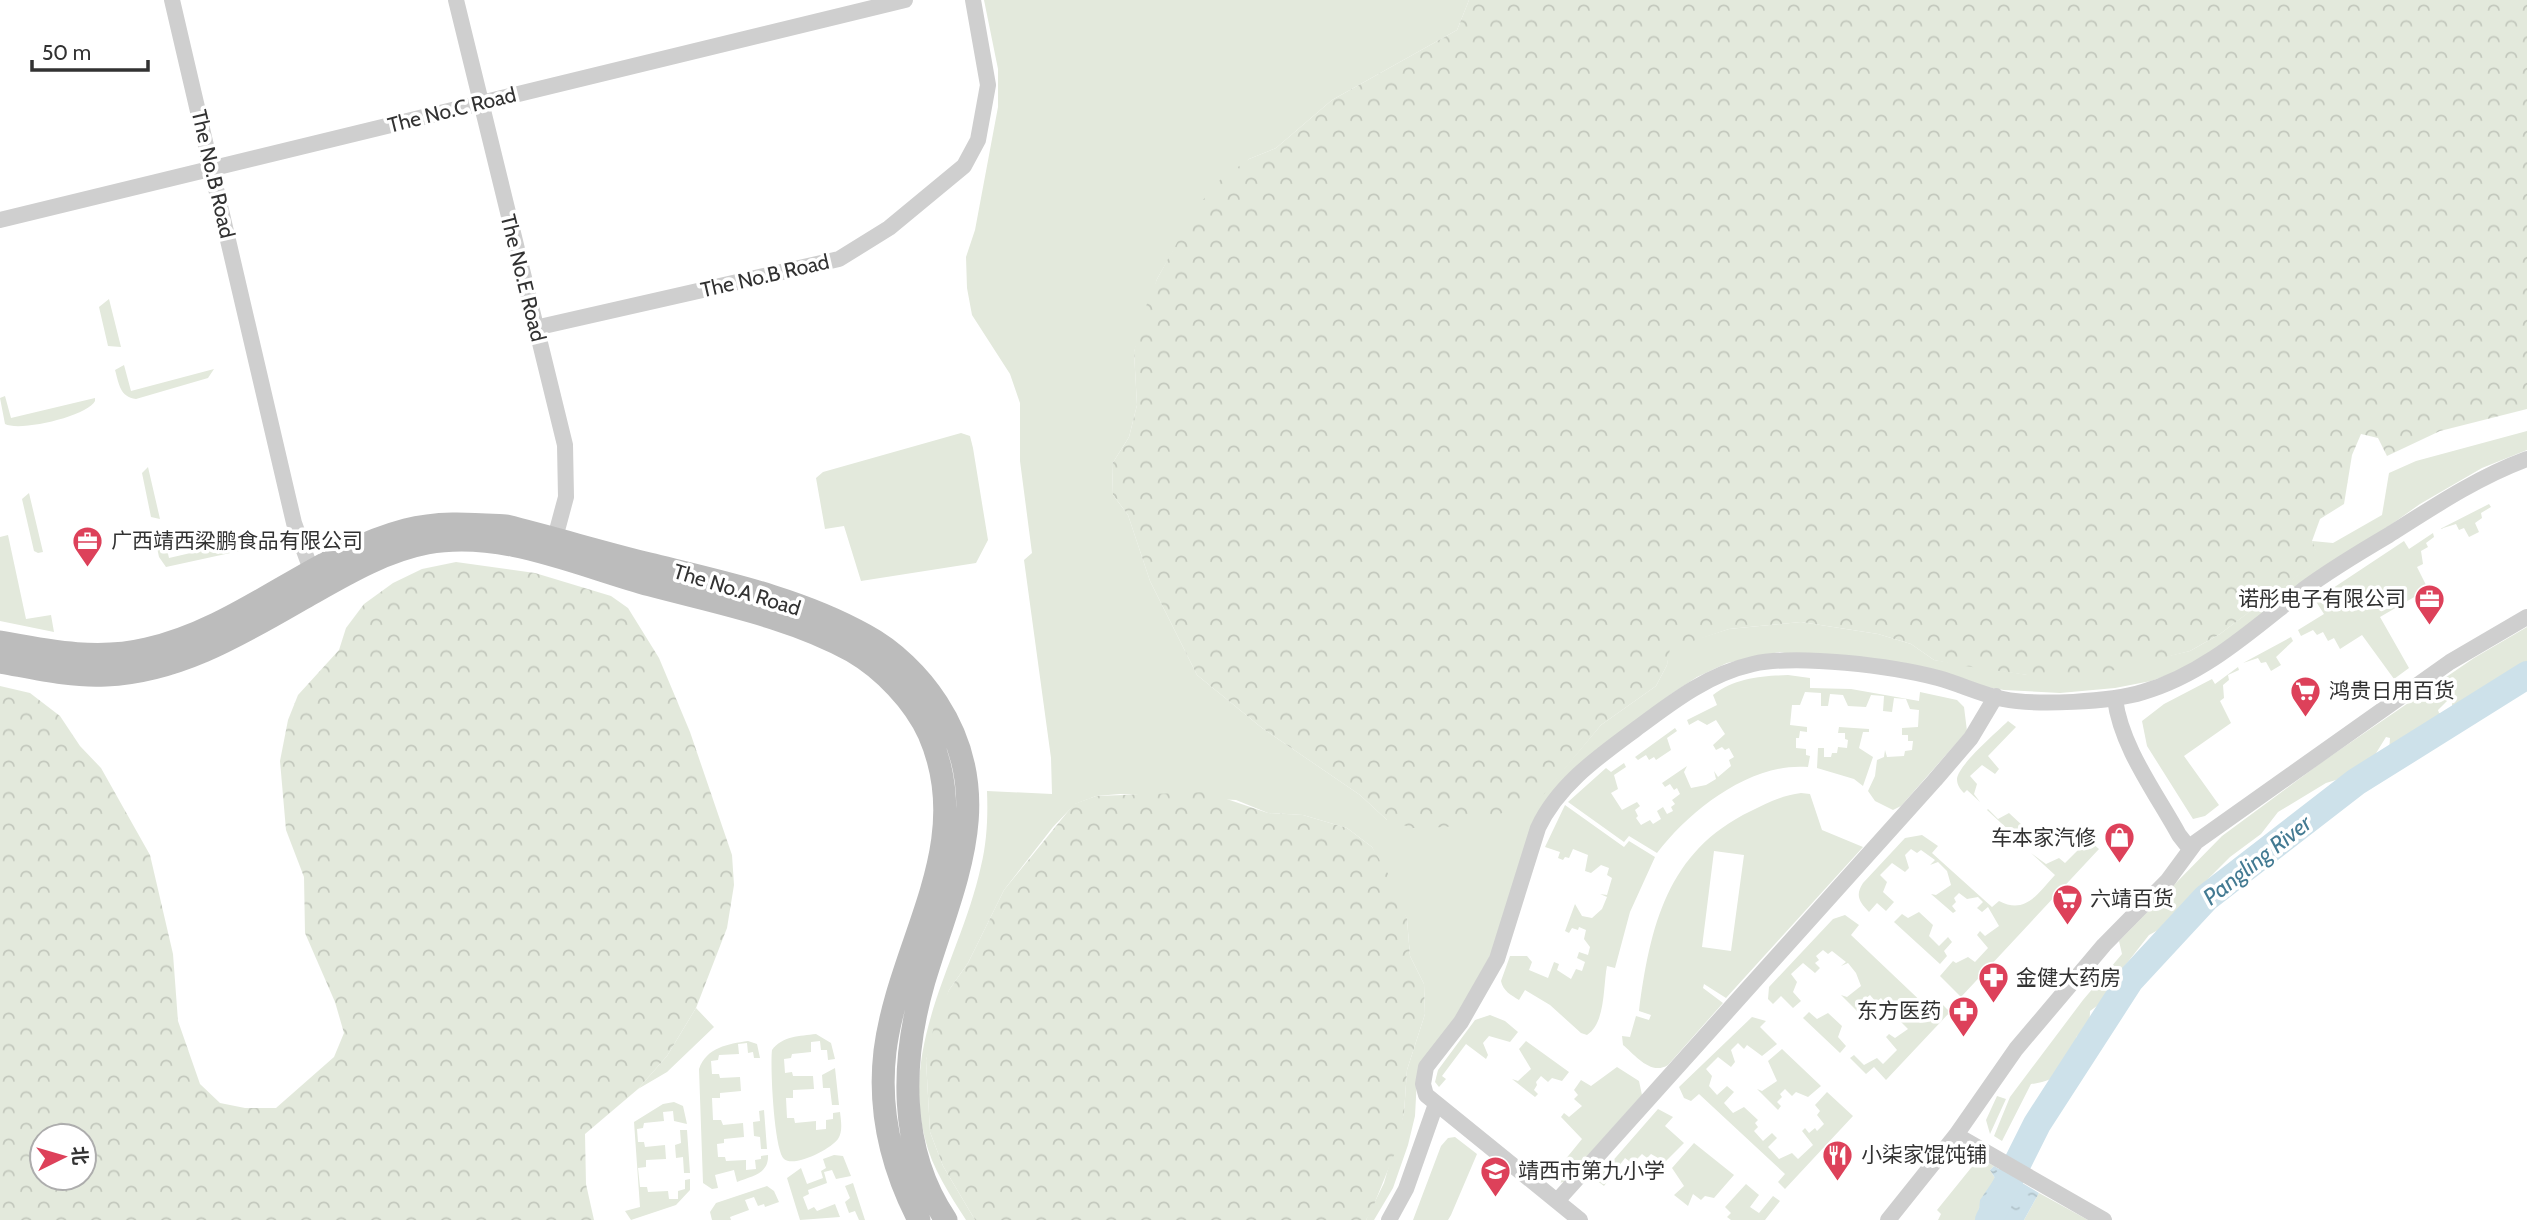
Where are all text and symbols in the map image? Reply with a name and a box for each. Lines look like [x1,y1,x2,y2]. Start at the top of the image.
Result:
scale bar [32,28,147,72]
text: 50 m [42,40,91,65]
street label: The No.C Road [385,82,519,138]
street label: The No.B Road [187,107,240,241]
street label: The No.E Road [496,212,551,344]
street label: The No.B Road [698,249,832,302]
office icon: 广西靖西梁鹏食品有限公司 [71,524,105,568]
place label: 广西靖西梁鹏食品有限公司 [111,528,363,553]
street label: The No.A Road [671,558,804,621]
office icon: 诺彤电子有限公司 [2412,582,2446,626]
place label: 诺彤电子有限公司 [2238,586,2406,611]
supermarket icon: 鸿贵日用百货 [2289,674,2323,718]
place label: 鸿贵日用百货 [2329,678,2455,703]
water label: Pangling River [2197,808,2317,911]
shop icon: 车本家汽修 [2102,821,2136,865]
place label: 车本家汽修 [1991,825,2096,850]
supermarket icon: 六靖百货 [2050,882,2084,926]
place label: 六靖百货 [2090,886,2174,911]
pharmacy icon: 金健大药房 [1976,961,2010,1005]
place label: 金健大药房 [2016,965,2121,990]
pharmacy icon: 东方医药 [1947,994,1981,1038]
place label: 东方医药 [1857,998,1941,1023]
north arrow [28,1122,98,1192]
restaurant icon: 小柒家馄饨铺 [1821,1138,1855,1182]
place label: 小柒家馄饨铺 [1861,1142,1987,1167]
text: 北 [67,1145,92,1166]
school or university icon: 靖西市第九小学 [1478,1154,1512,1198]
place label: 靖西市第九小学 [1518,1158,1665,1183]

